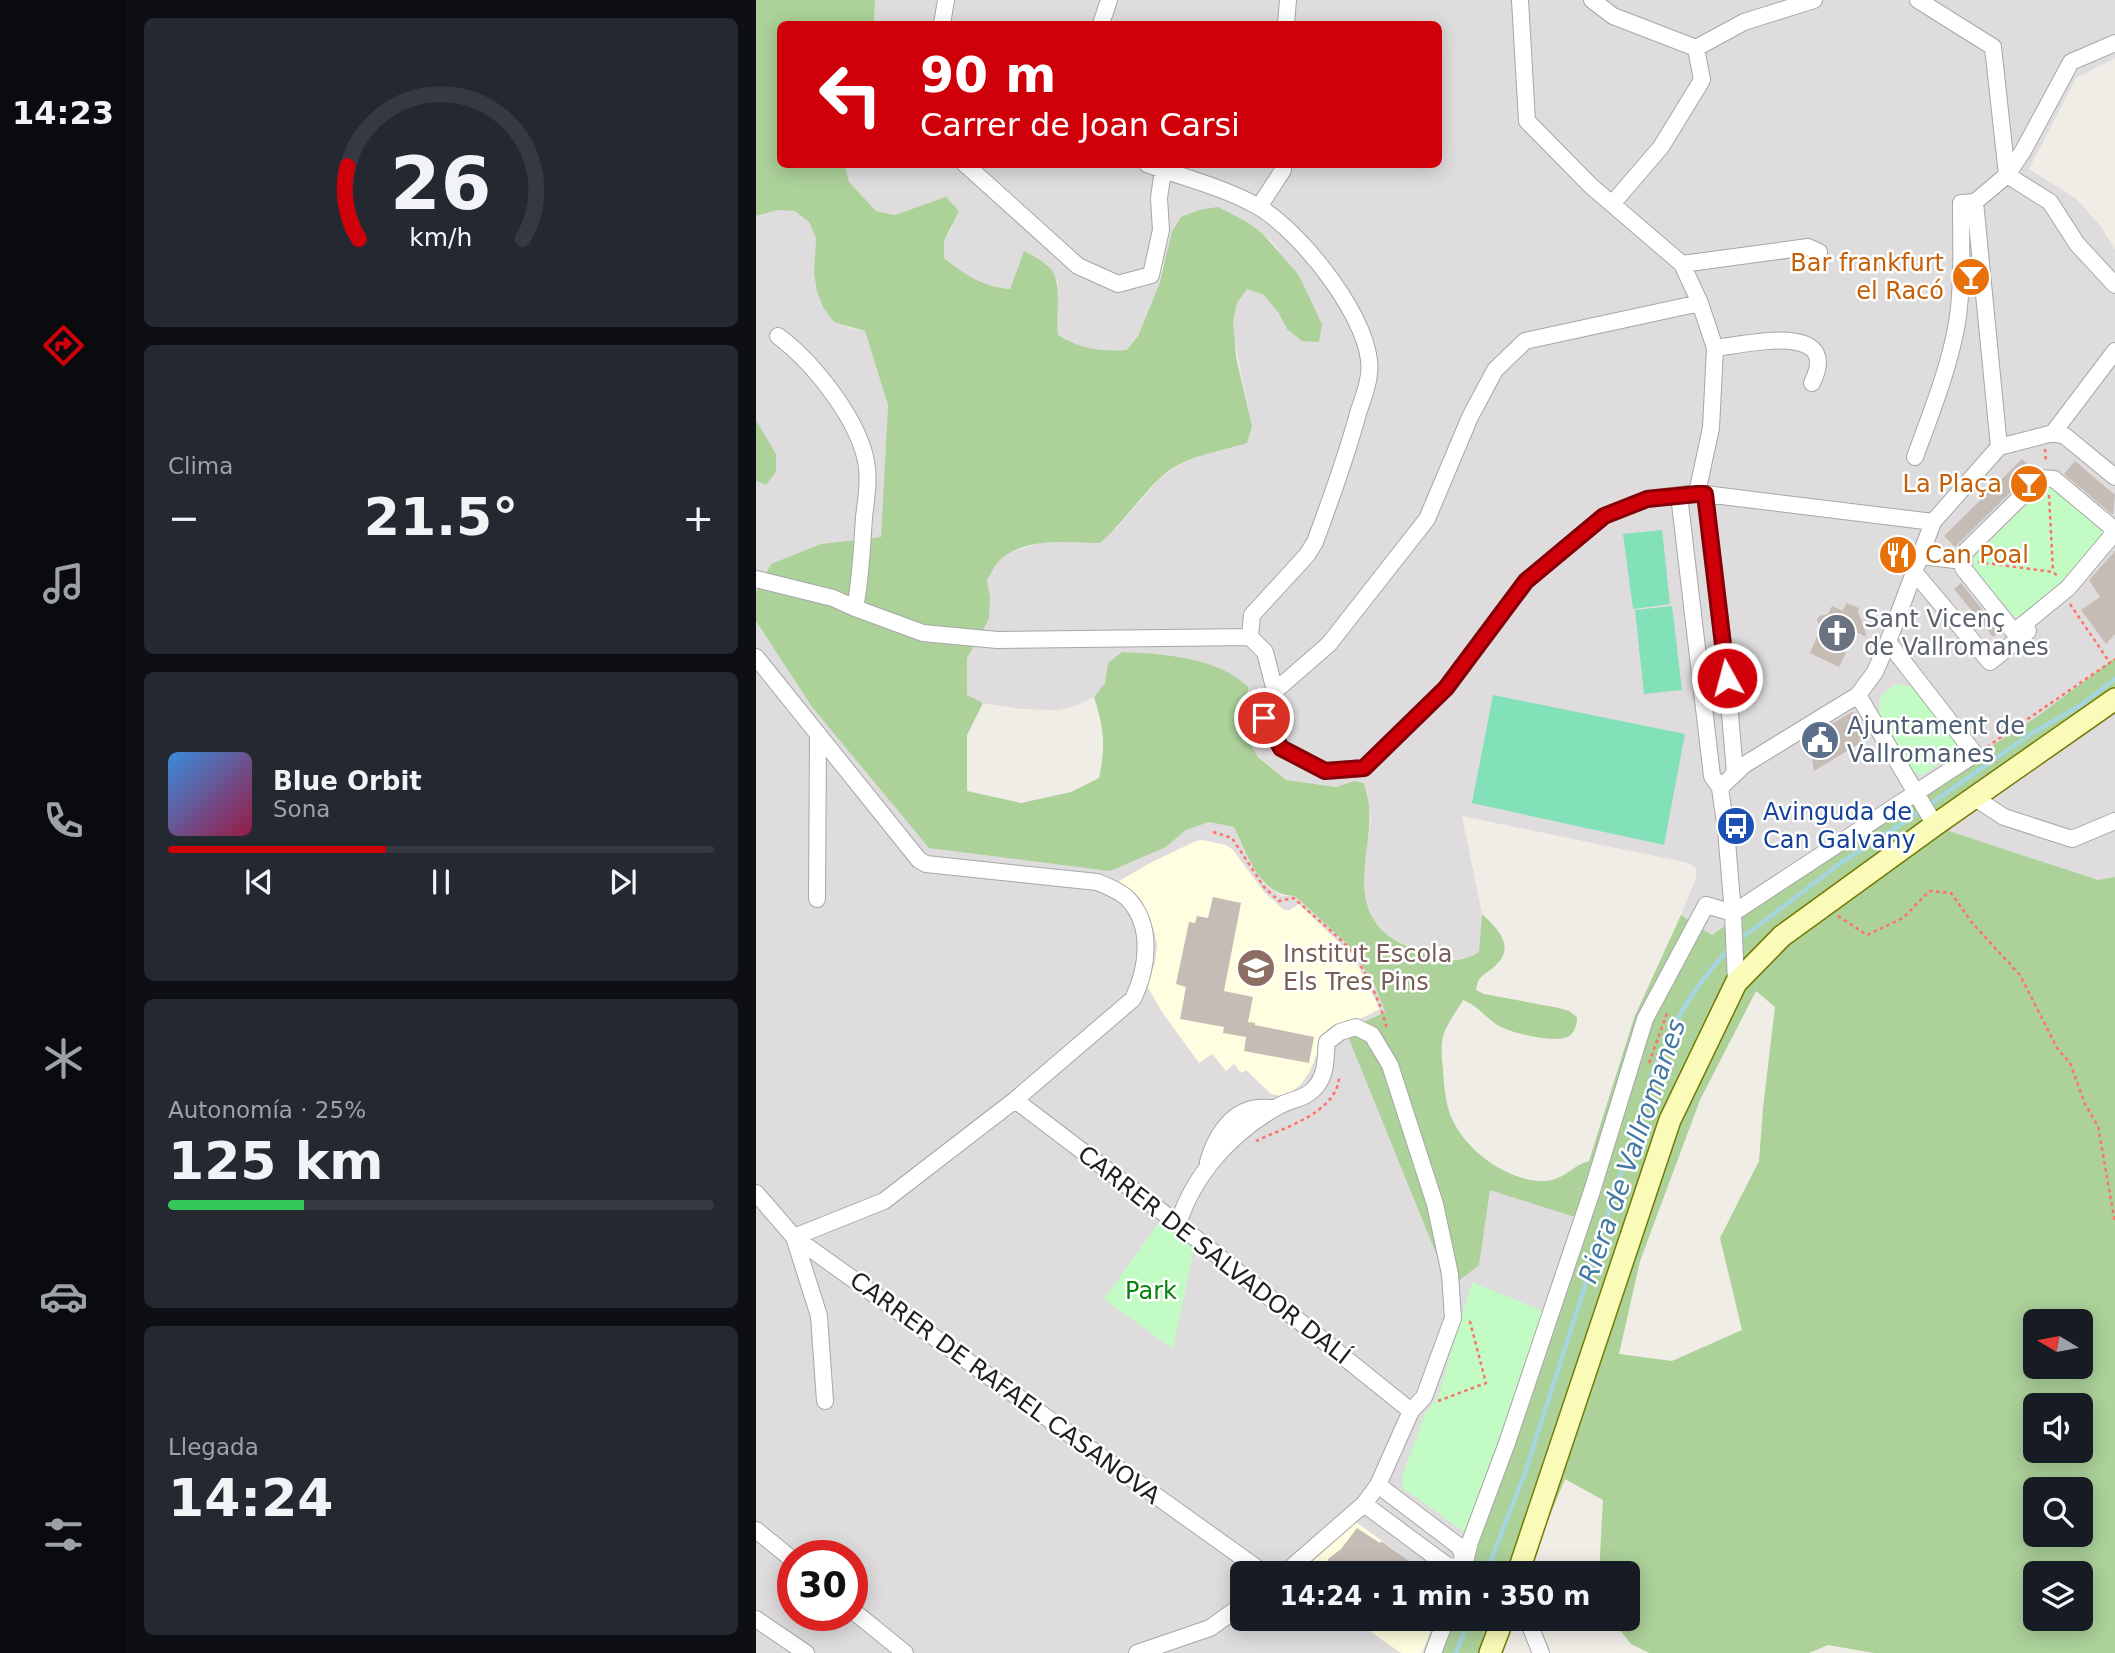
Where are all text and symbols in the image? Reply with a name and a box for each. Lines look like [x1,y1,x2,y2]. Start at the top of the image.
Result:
text: 90 m [920,47,1056,104]
icon: left [805,49,896,140]
text: 14:23 [12,94,114,132]
text: Carrer de Joan Carsi [920,106,1240,144]
text: 26 [390,141,492,226]
text: km/h [409,222,473,251]
place label: Bar frankfurt el Racó [1790,249,1944,305]
bar icon: Bar frankfurt el Racó [1950,256,1992,298]
icon: directions [39,321,88,370]
text: Clima [168,453,233,479]
bar icon: La Plaça [2008,463,2050,505]
place label: La Plaça [1903,470,2002,498]
text: 21.5° [364,487,518,547]
text: − [168,496,200,540]
text: + [682,496,714,540]
restaurant icon: Can Poal [1877,534,1919,576]
place label: Can Poal [1925,541,2029,569]
icon: music [39,559,88,608]
place label: Sant Vicenç de Vallromanes [1864,605,2049,661]
church icon: Sant Vicenç de Vallromanes [1816,612,1858,654]
position arrow [1690,641,1764,715]
pin [1234,688,1294,748]
icon: arrive [1245,699,1283,737]
place label: Ajuntament de Vallromanes [1847,712,2025,768]
public building icon: Ajuntament de Vallromanes [1799,719,1841,761]
text: Blue Orbit [273,766,422,796]
icon: phone [39,796,88,845]
text: Sona [273,796,330,822]
place label: Avinguda de Can Galvany [1763,798,1916,854]
bus stop icon: Avinguda de Can Galvany [1715,805,1757,847]
icon: previous [240,863,278,901]
icon: pause [422,863,460,901]
icon: next [604,863,642,901]
place label: Institut Escola Els Tres Pins [1283,940,1452,996]
school or university icon: Institut Escola Els Tres Pins [1235,947,1277,989]
water label: Riera de Vallromanes [1573,1015,1691,1287]
icon: climate [39,1034,88,1083]
text: Autonomía · 25% [168,1097,366,1123]
text: 125 km [168,1131,383,1191]
street label: CARRER DE SALVADOR DALÍ [1072,1139,1356,1370]
street label: CARRER DE RAFAEL CASANOVA [844,1266,1166,1510]
icon: car [39,1272,88,1321]
park label: Park [1125,1277,1177,1305]
north arrow [2023,1309,2093,1379]
map controls [2023,1309,2093,1631]
button: sound [2023,1393,2093,1463]
text: Llegada [168,1434,259,1460]
text: 14:24 [168,1468,334,1528]
button: search [2023,1477,2093,1547]
icon: filters [39,1510,88,1559]
speed limit sign: 30 [777,1540,868,1631]
button: layers [2023,1561,2093,1631]
text: 14:24 · 1 min · 350 m [1280,1581,1590,1611]

